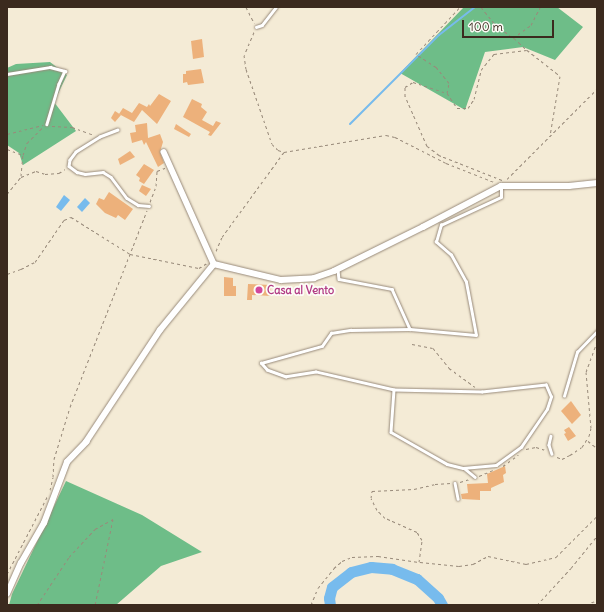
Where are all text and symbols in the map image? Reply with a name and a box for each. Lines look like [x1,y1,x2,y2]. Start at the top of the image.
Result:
scale bar [464,12,556,38]
text: 100 m [469,19,503,34]
place label: Casa al Vento [267,283,334,297]
marker: Casa al Vento [254,285,264,295]

